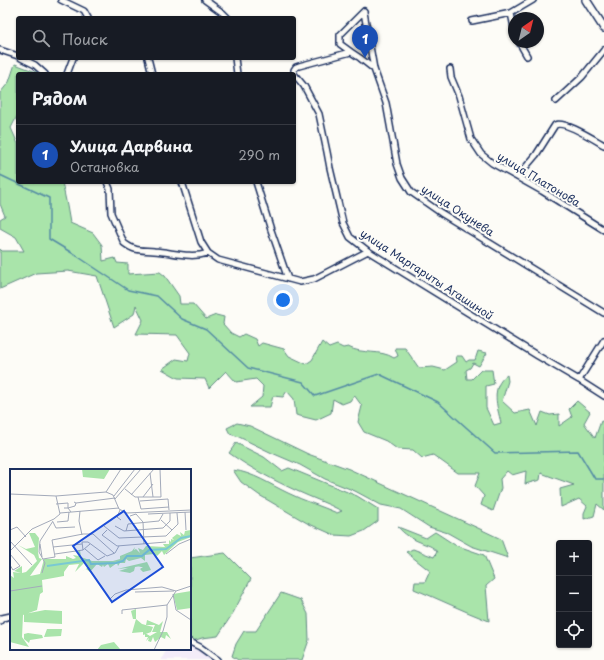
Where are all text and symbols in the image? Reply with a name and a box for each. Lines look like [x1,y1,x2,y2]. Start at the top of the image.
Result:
north arrow [508,12,544,48]
search box [16,16,296,60]
pin: 1 [352,25,378,58]
icon: search [30,27,52,49]
text: Поиск [62,27,108,50]
text: Рядом [32,85,87,111]
text: Улица Дарвина [70,134,193,157]
text: 1 [42,145,48,164]
text: 290 m [239,145,280,164]
street label: улица Платонова [494,147,584,211]
text: Остановка [70,157,139,176]
street label: улица Окунева [418,180,498,240]
street label: улица Маргариты Агашиной [357,224,497,324]
your location [273,290,293,310]
inset map [10,469,191,650]
map controls [556,540,592,648]
button: + [556,540,592,576]
button: − [556,576,592,612]
button: locate [556,612,592,648]

